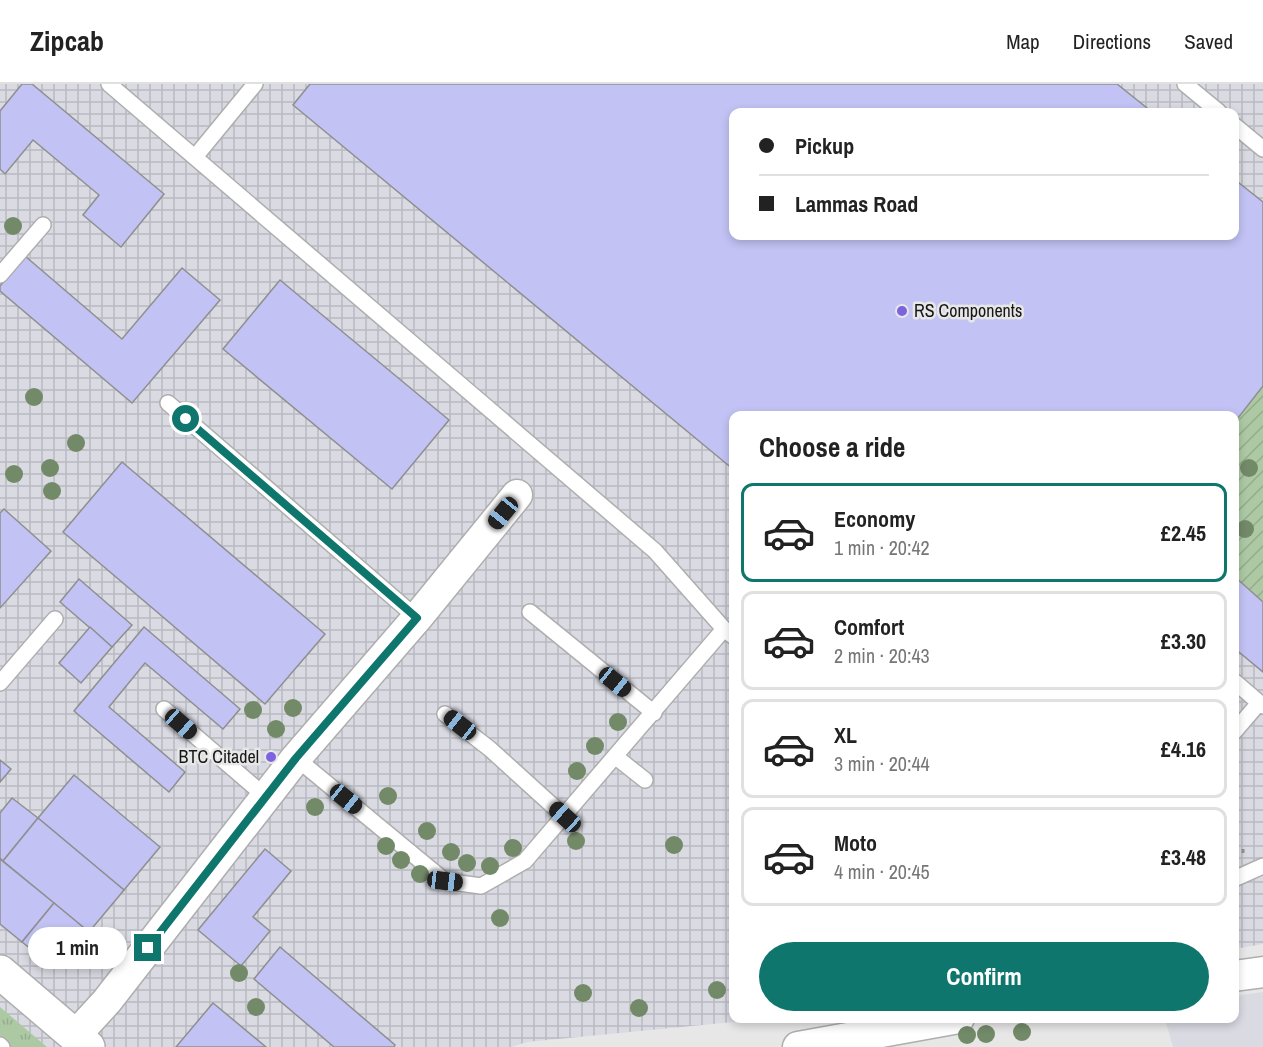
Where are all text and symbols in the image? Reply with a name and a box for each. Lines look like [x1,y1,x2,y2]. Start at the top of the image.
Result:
text: Zipcab [30,22,104,60]
text: Map [1006,27,1040,56]
text: Directions [1073,27,1151,56]
text: Saved [1184,27,1233,56]
text: Pickup [795,131,854,161]
text: Lammas Road [795,189,918,219]
place label: RS Components [914,298,1022,323]
marker: RS Components [895,304,909,318]
route start [172,405,199,432]
text: Choose a ride [759,429,905,465]
car [485,493,521,533]
text: Economy [834,504,915,534]
icon: car [762,506,816,560]
text: £2.45 [1161,518,1206,548]
text: 1 min · 20:42 [834,534,930,561]
text: Comfort [834,612,904,642]
icon: car [762,614,816,668]
text: £3.30 [1161,626,1206,656]
text: 2 min · 20:43 [834,642,930,669]
car [595,664,635,700]
car [162,705,200,743]
car [440,707,480,743]
text: XL [834,720,857,750]
icon: car [762,722,816,776]
text: £4.16 [1161,734,1206,764]
place label: BTC Citadel [179,744,259,769]
marker: BTC Citadel [264,750,278,764]
text: 3 min · 20:44 [834,750,930,777]
car [326,781,366,817]
car [546,798,584,836]
text: Moto [834,828,877,858]
icon: car [762,830,816,884]
text: £3.48 [1161,842,1206,872]
text: 4 min · 20:45 [834,858,930,885]
car [426,870,464,892]
callout: 1 min [28,927,127,969]
text: 1 min [56,934,99,961]
route end [134,934,161,961]
button: Confirm [759,942,1209,1011]

